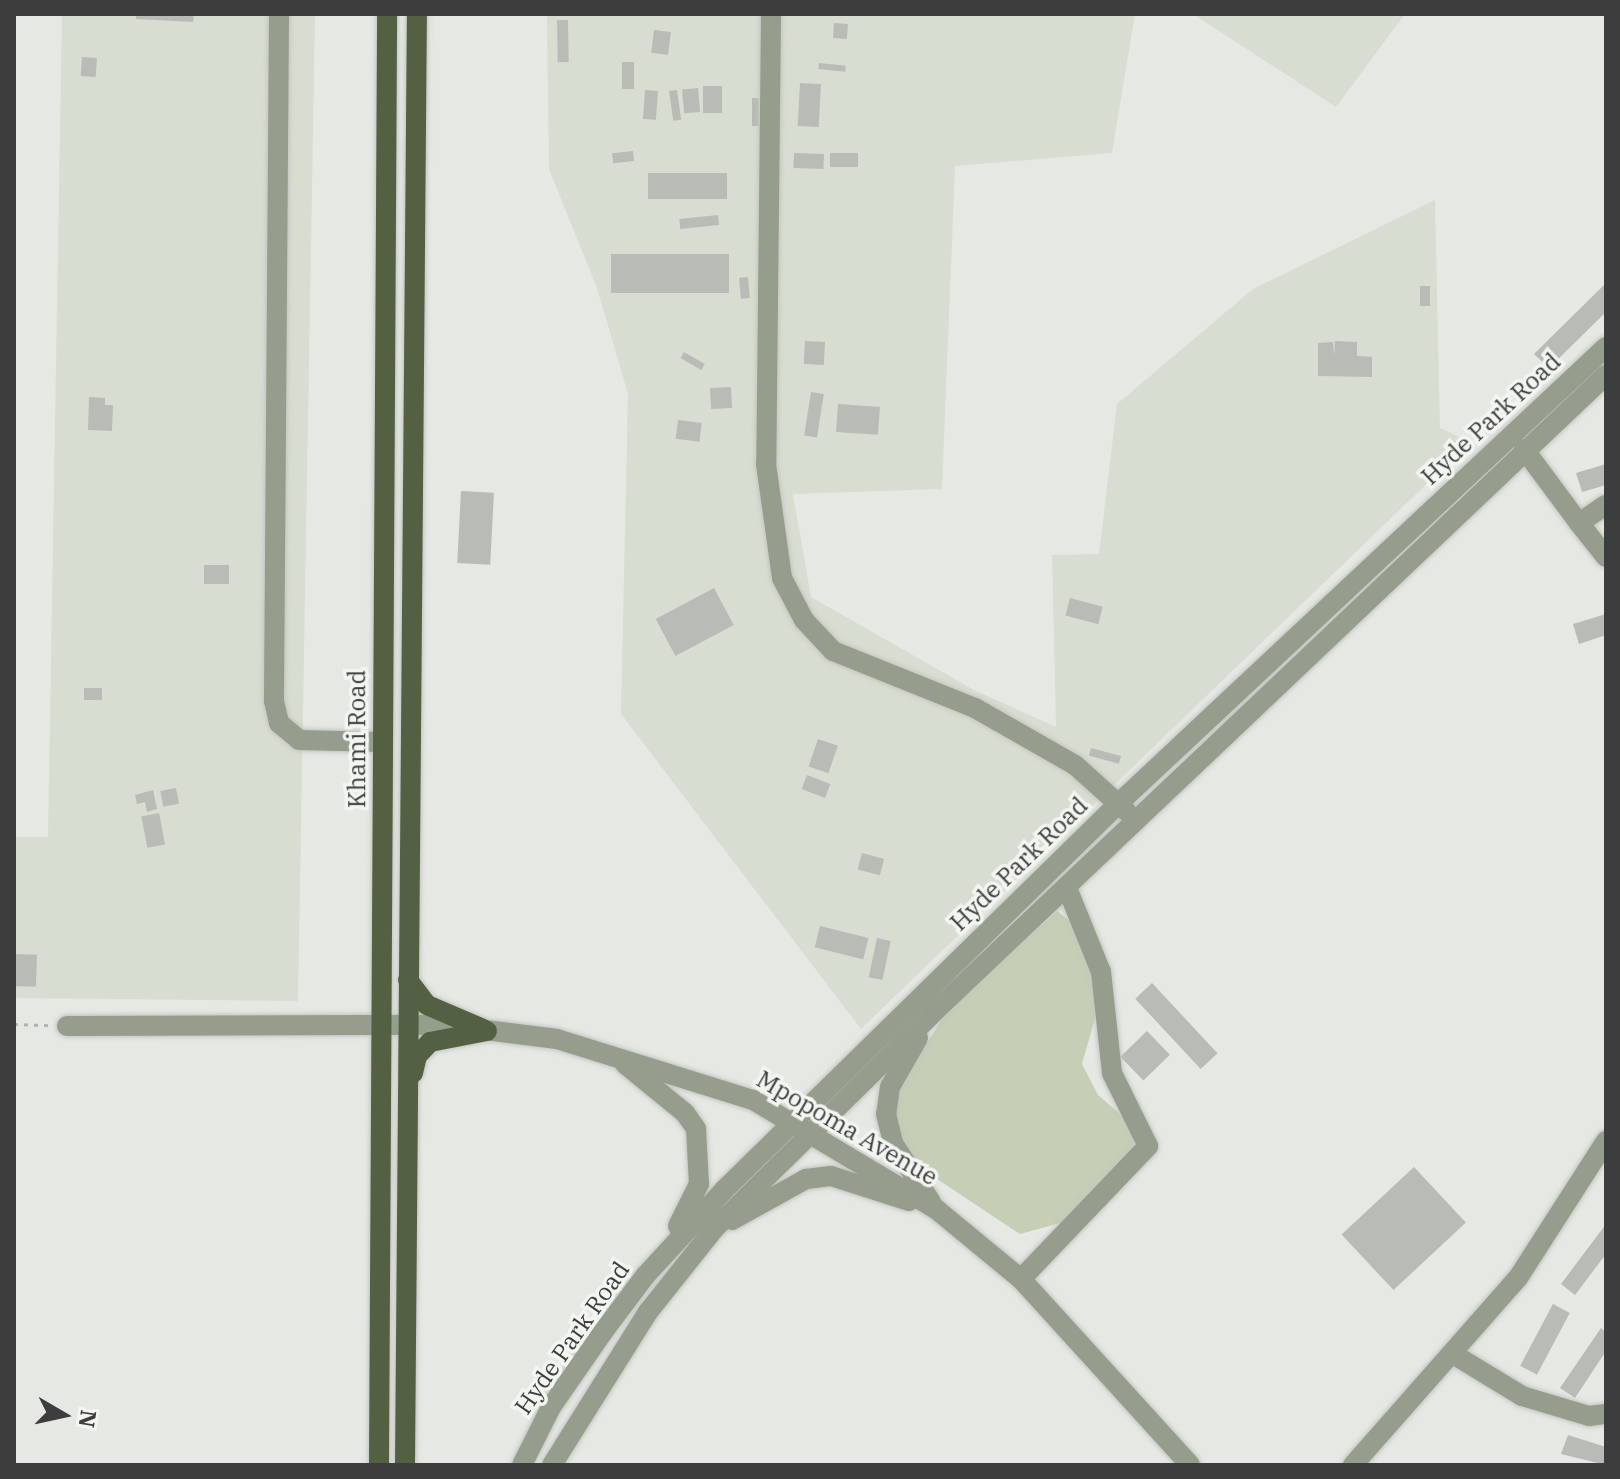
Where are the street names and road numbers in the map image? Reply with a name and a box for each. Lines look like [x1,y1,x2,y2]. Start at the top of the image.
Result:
street label: Hyde Park Road [1415,347,1567,491]
street label: Khami Road [343,670,371,808]
street label: Hyde Park Road [944,791,1094,937]
street label: Mpopoma Avenue [752,1065,942,1191]
street label: Hyde Park Road [509,1256,635,1420]

